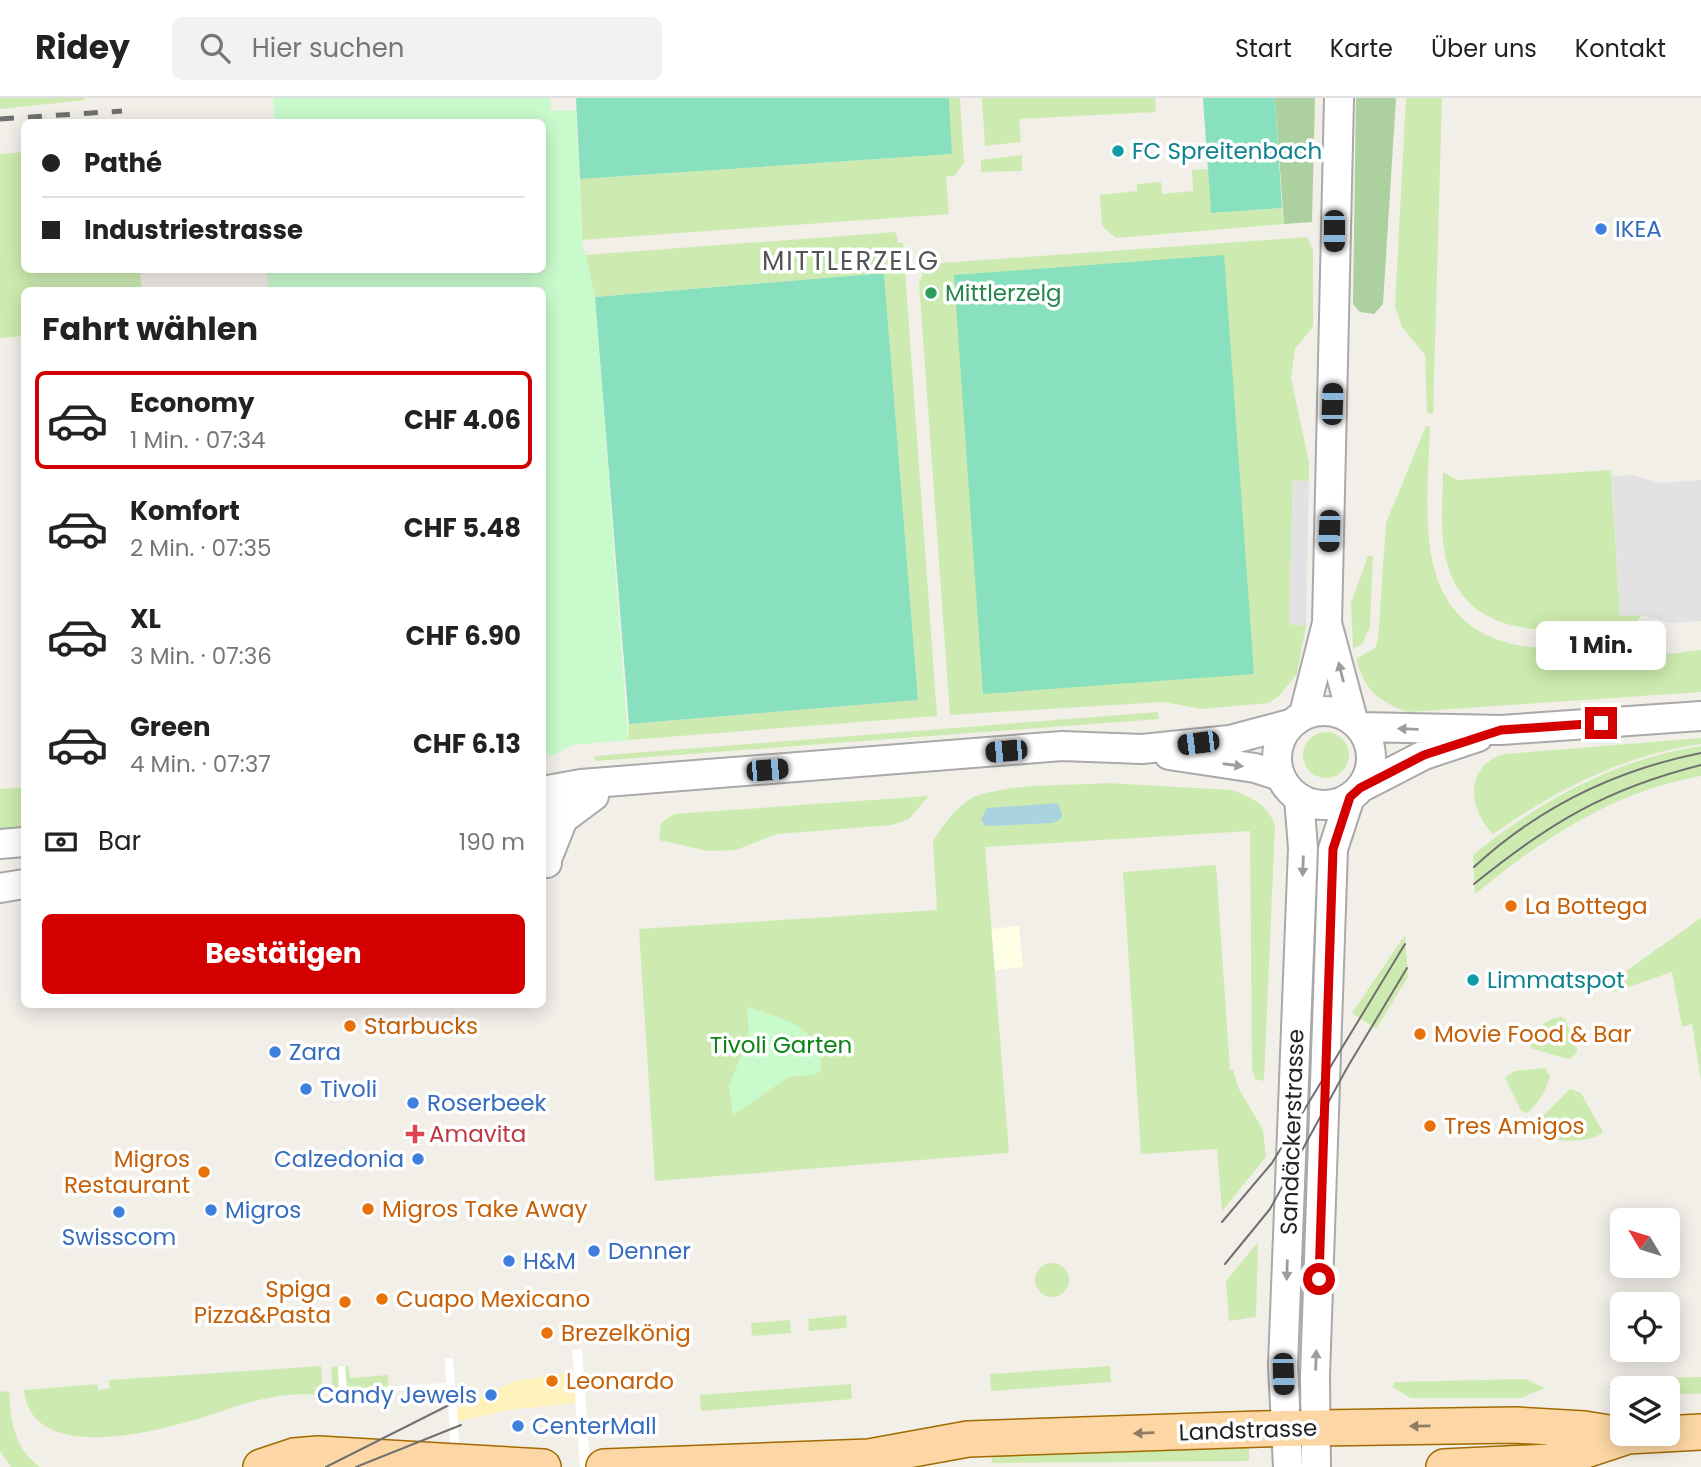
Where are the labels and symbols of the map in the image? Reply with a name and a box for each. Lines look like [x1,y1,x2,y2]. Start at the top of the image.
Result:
place label: FC Spreitenbach [1132,135,1322,167]
marker: FC Spreitenbach [1110,143,1126,159]
car [1324,210,1345,252]
place label: IKEA [1615,213,1662,245]
marker: IKEA [1593,221,1609,237]
district label: MITTLERZELG [762,243,940,279]
place label: Mittlerzelg [945,277,1062,309]
marker: Mittlerzelg [923,285,939,301]
car [1321,383,1344,425]
car [1318,510,1341,552]
callout: 1 Min. [1536,622,1666,670]
one-way arrow [1335,661,1346,683]
route end [1585,707,1617,739]
one-way arrow [1397,723,1419,734]
car [1176,730,1221,756]
car [985,739,1028,763]
car [746,758,789,782]
one-way arrow [1222,760,1244,771]
one-way arrow [1297,855,1308,877]
place label: La Bottega [1525,890,1648,922]
marker: La Bottega [1503,898,1519,914]
place label: Limmatspot [1487,964,1625,996]
marker: Limmatspot [1465,972,1481,988]
place label: Starbucks [364,1010,478,1042]
marker: Starbucks [342,1018,358,1034]
place label: Movie Food & Bar [1434,1018,1632,1050]
marker: Movie Food & Bar [1412,1026,1428,1042]
street label: Sandäckerstrasse [1272,1028,1312,1236]
park label: Tivoli Garten [710,1029,852,1061]
place label: Zara [289,1036,341,1068]
marker: Zara [267,1044,283,1060]
place label: Tivoli [320,1073,377,1105]
marker: Tivoli [298,1081,314,1097]
place label: Roserbeek [427,1087,547,1119]
marker: Roserbeek [405,1095,421,1111]
place label: Tres Amigos [1444,1110,1585,1142]
place label: Amavita [429,1118,526,1150]
marker: Tres Amigos [1422,1118,1438,1134]
marker: Amavita [407,1126,423,1142]
place label: Migros Restaurant [64,1143,190,1201]
place label: Calzedonia [274,1143,404,1175]
marker: Calzedonia [410,1151,426,1167]
marker: Migros Restaurant [196,1164,212,1180]
place label: Migros Take Away [382,1193,588,1225]
place label: Migros [225,1194,301,1226]
marker: Migros Take Away [360,1201,376,1217]
marker: Migros [203,1202,219,1218]
marker: Swisscom [111,1204,127,1220]
north arrow [1610,1208,1680,1278]
place label: Swisscom [62,1221,176,1253]
place label: Denner [608,1235,691,1267]
marker: Denner [586,1243,602,1259]
place label: H&M [523,1245,576,1277]
marker: H&M [501,1253,517,1269]
one-way arrow [1281,1260,1292,1282]
route start [1303,1263,1335,1295]
place label: Spiga Pizza&Pasta [194,1273,331,1331]
place label: Cuapo Mexicano [396,1283,590,1315]
marker: Cuapo Mexicano [374,1291,390,1307]
marker: Spiga Pizza&Pasta [337,1294,353,1310]
place label: Brezelkönig [561,1317,691,1349]
marker: Brezelkönig [539,1325,555,1341]
one-way arrow [1310,1349,1322,1371]
car [1272,1353,1295,1395]
place label: Leonardo [566,1365,674,1397]
marker: Leonardo [544,1373,560,1389]
place label: Candy Jewels [317,1379,477,1411]
marker: Candy Jewels [483,1387,499,1403]
place label: CenterMall [532,1410,657,1442]
street label: Landstrasse [1178,1412,1318,1448]
marker: CenterMall [510,1418,526,1434]
one-way arrow [1409,1420,1431,1432]
one-way arrow [1133,1428,1155,1439]

